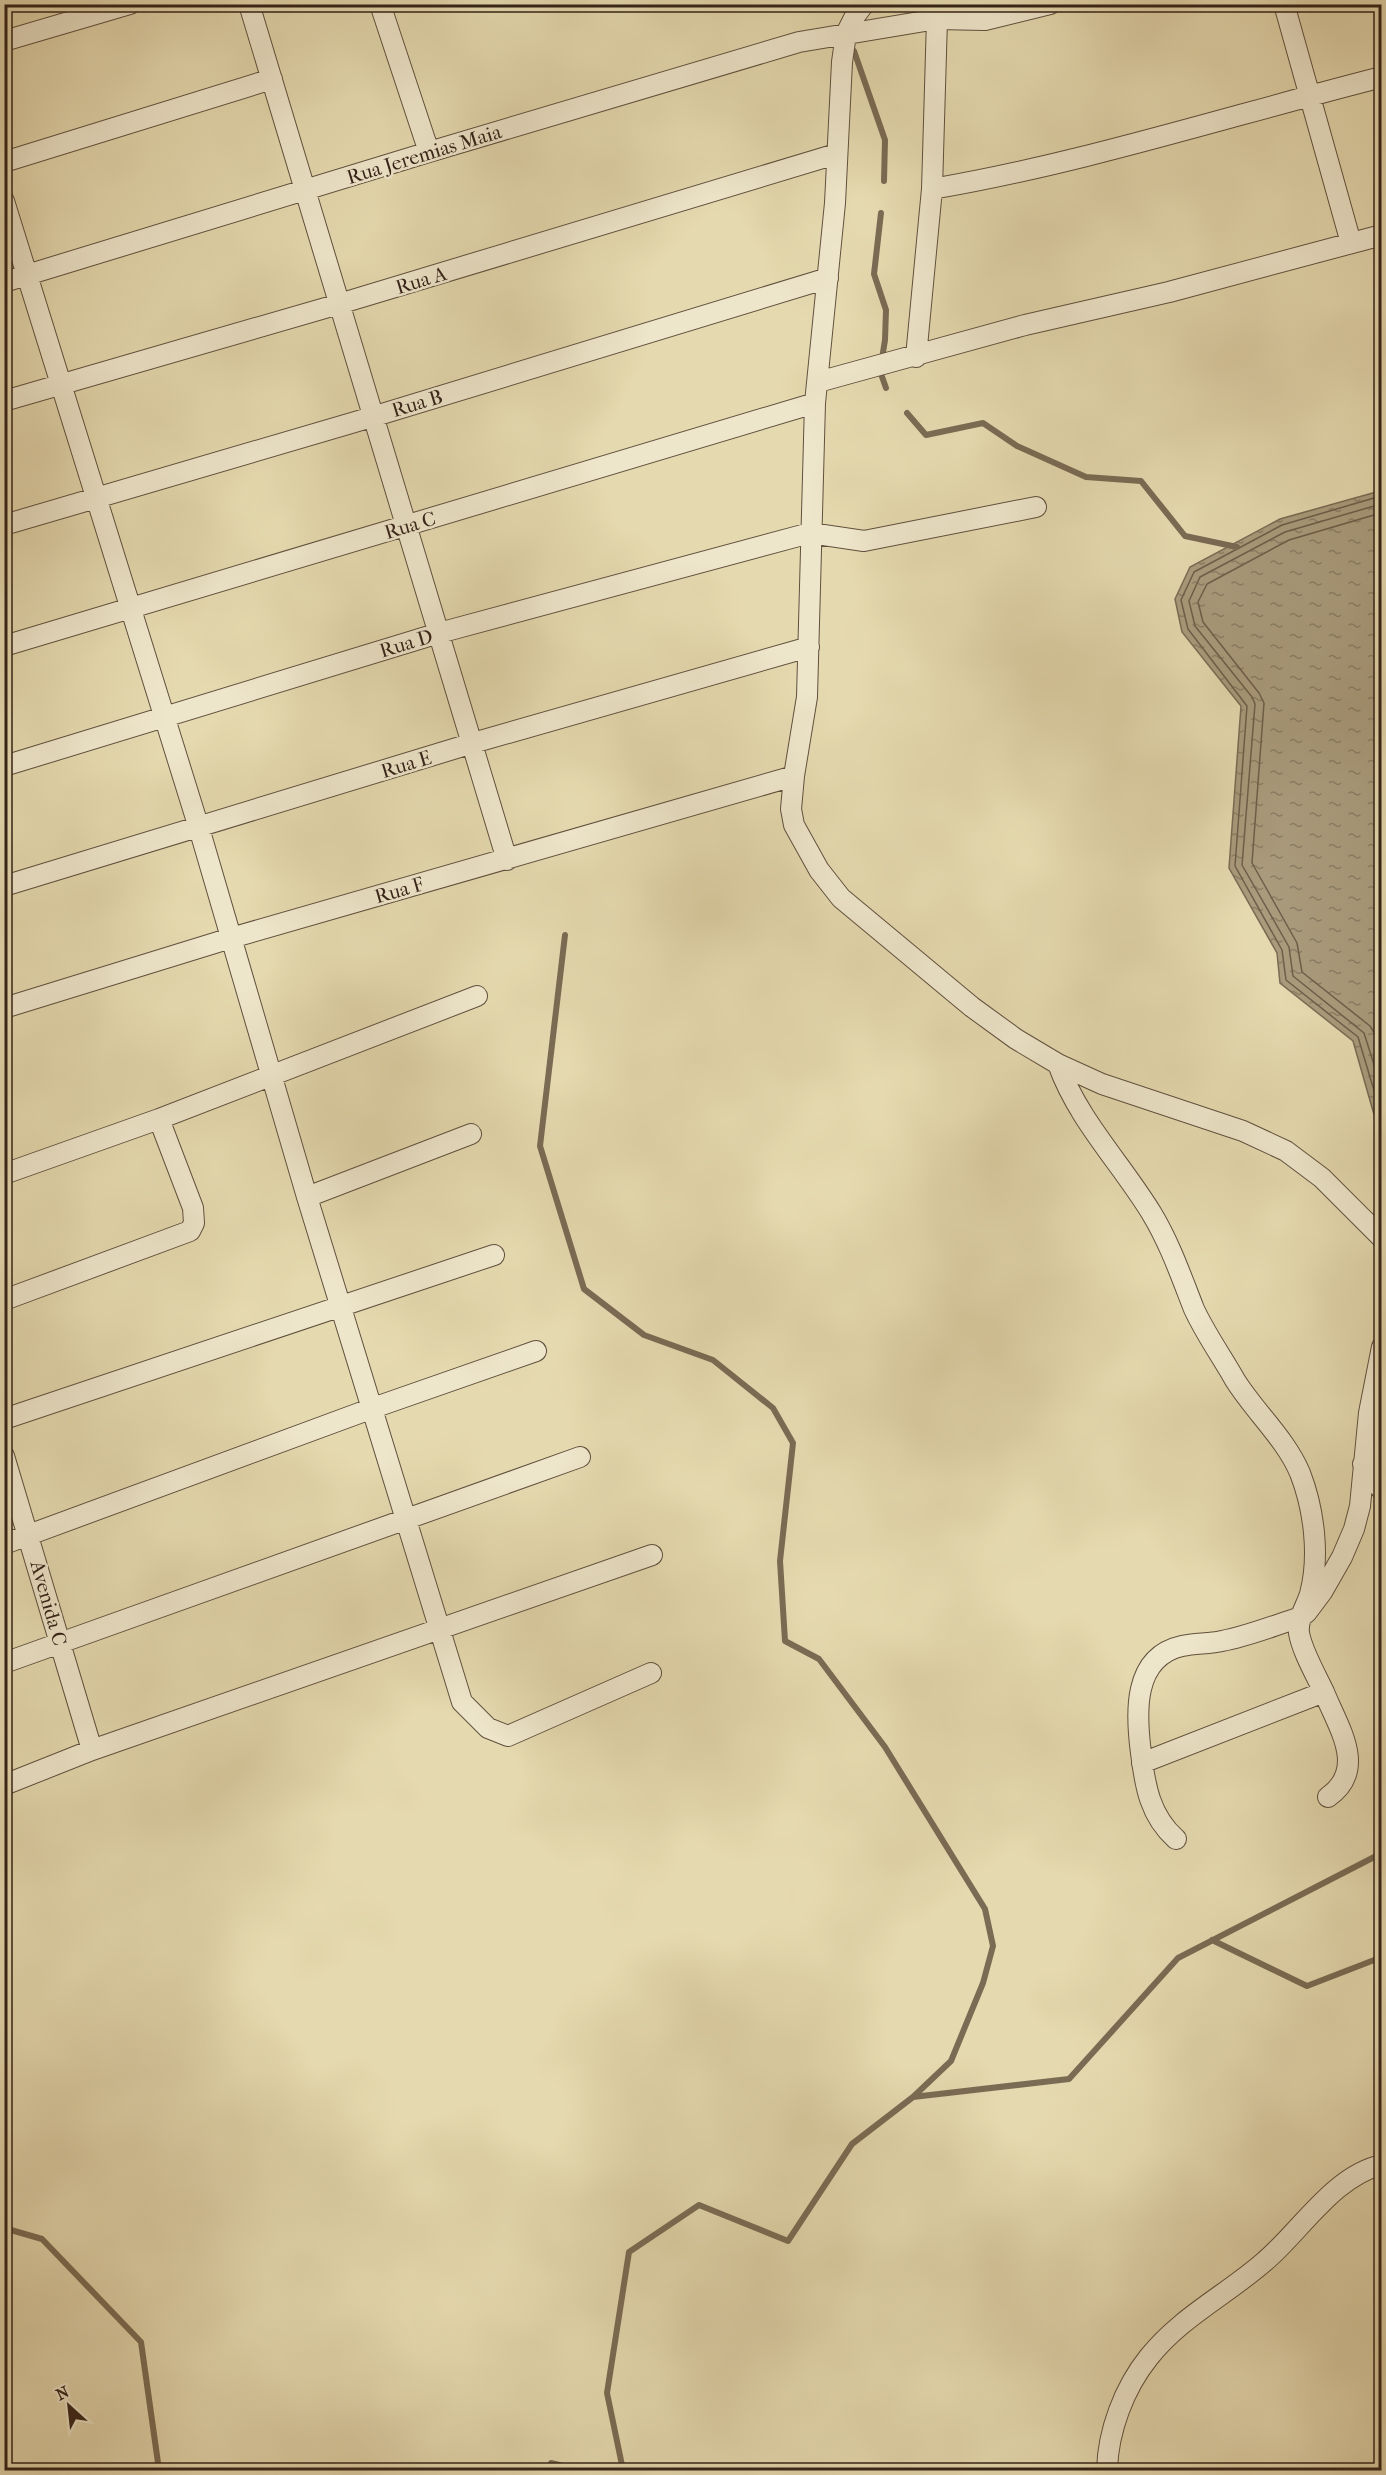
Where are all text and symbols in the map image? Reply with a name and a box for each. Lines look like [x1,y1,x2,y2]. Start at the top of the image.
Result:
street label: Rua Jeremias Maia [344,120,505,189]
street label: Rua A [393,262,450,299]
street label: Rua B [389,385,445,422]
street label: Rua C [382,507,439,544]
street label: Rua D [377,625,435,662]
street label: Rua E [378,746,434,783]
street label: Rua F [372,872,426,908]
street label: Avenida C [25,1557,72,1648]
north arrow [39,2376,99,2436]
text: N [53,2381,73,2404]

